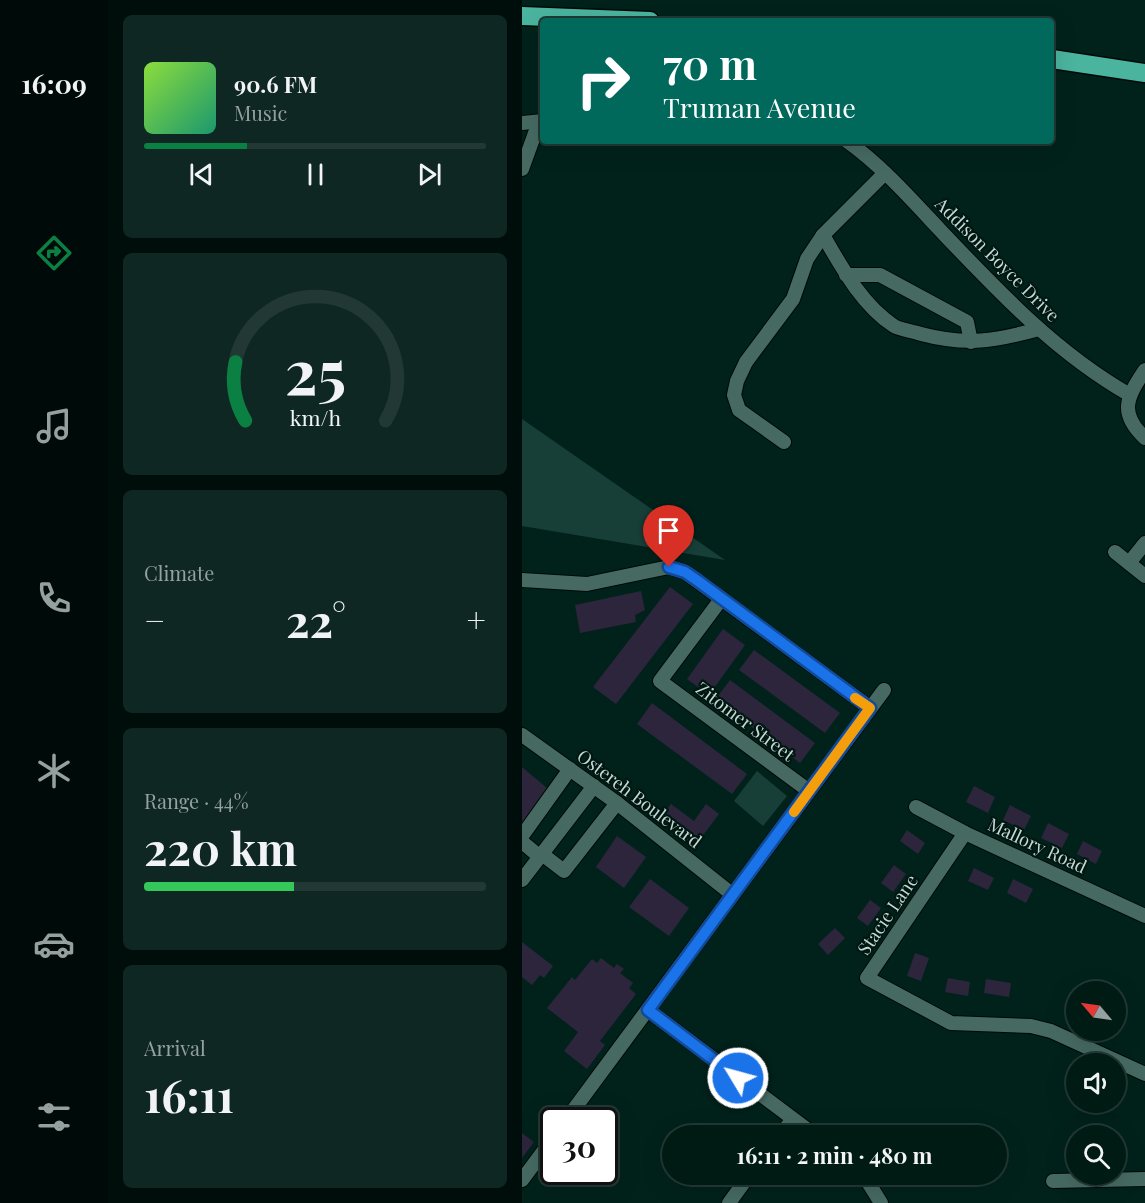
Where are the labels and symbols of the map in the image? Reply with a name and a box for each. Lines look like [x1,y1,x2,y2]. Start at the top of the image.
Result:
street label: Addison Boyce Drive [930,191,1065,327]
pin [643,505,694,567]
street label: Zitomer Street [691,676,800,767]
street label: Ostereh Boulevard [572,743,707,853]
street label: Mallory Road [984,812,1091,879]
street label: Stacie Lane [851,870,923,959]
north arrow [1066,981,1126,1041]
position arrow [706,1046,770,1110]
speed limit sign: 30 [540,1107,618,1185]

